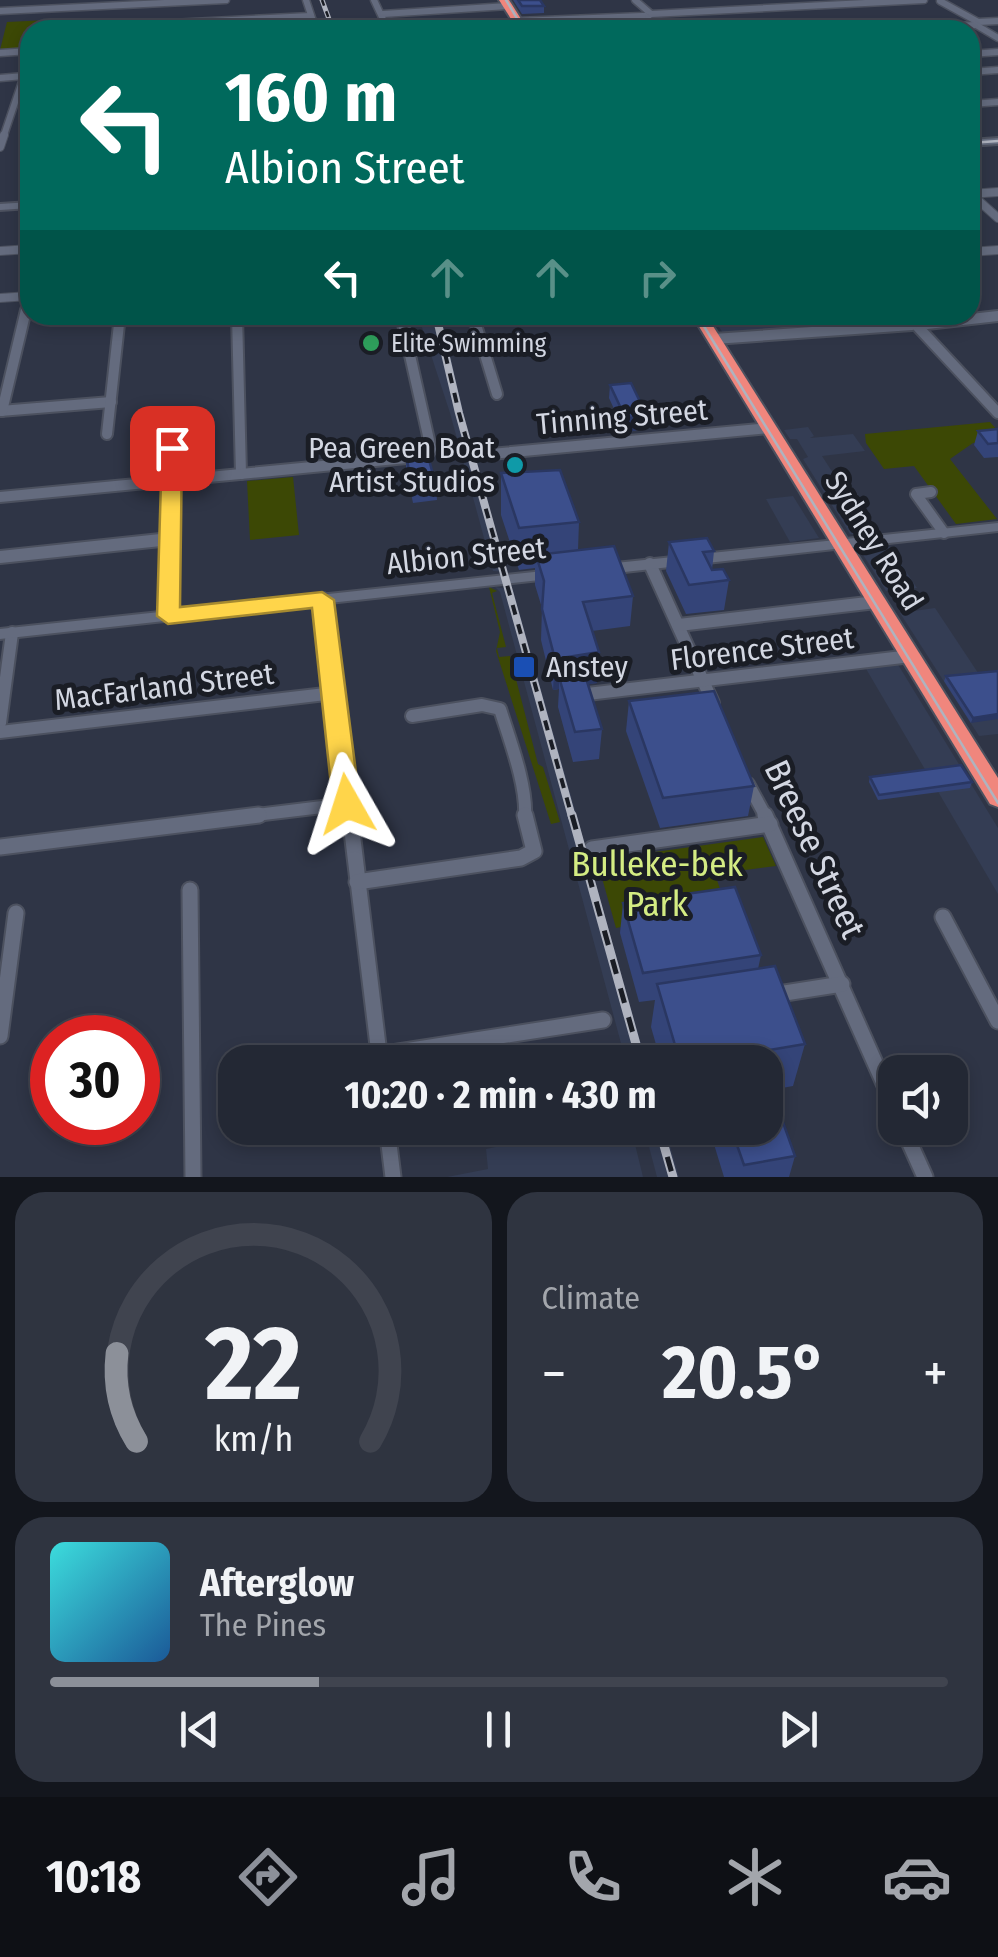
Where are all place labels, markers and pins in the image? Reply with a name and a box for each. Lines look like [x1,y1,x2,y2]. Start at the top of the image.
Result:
place label: Elite Swimming [391,329,546,359]
marker: Elite Swimming [360,332,382,354]
pin [130,406,215,491]
place label: Pea Green Boat Artist Studios [308,430,495,500]
marker: Pea Green Boat Artist Studios [504,454,526,476]
place label: Anstey [546,649,628,685]
marker: Anstey [511,654,537,680]

